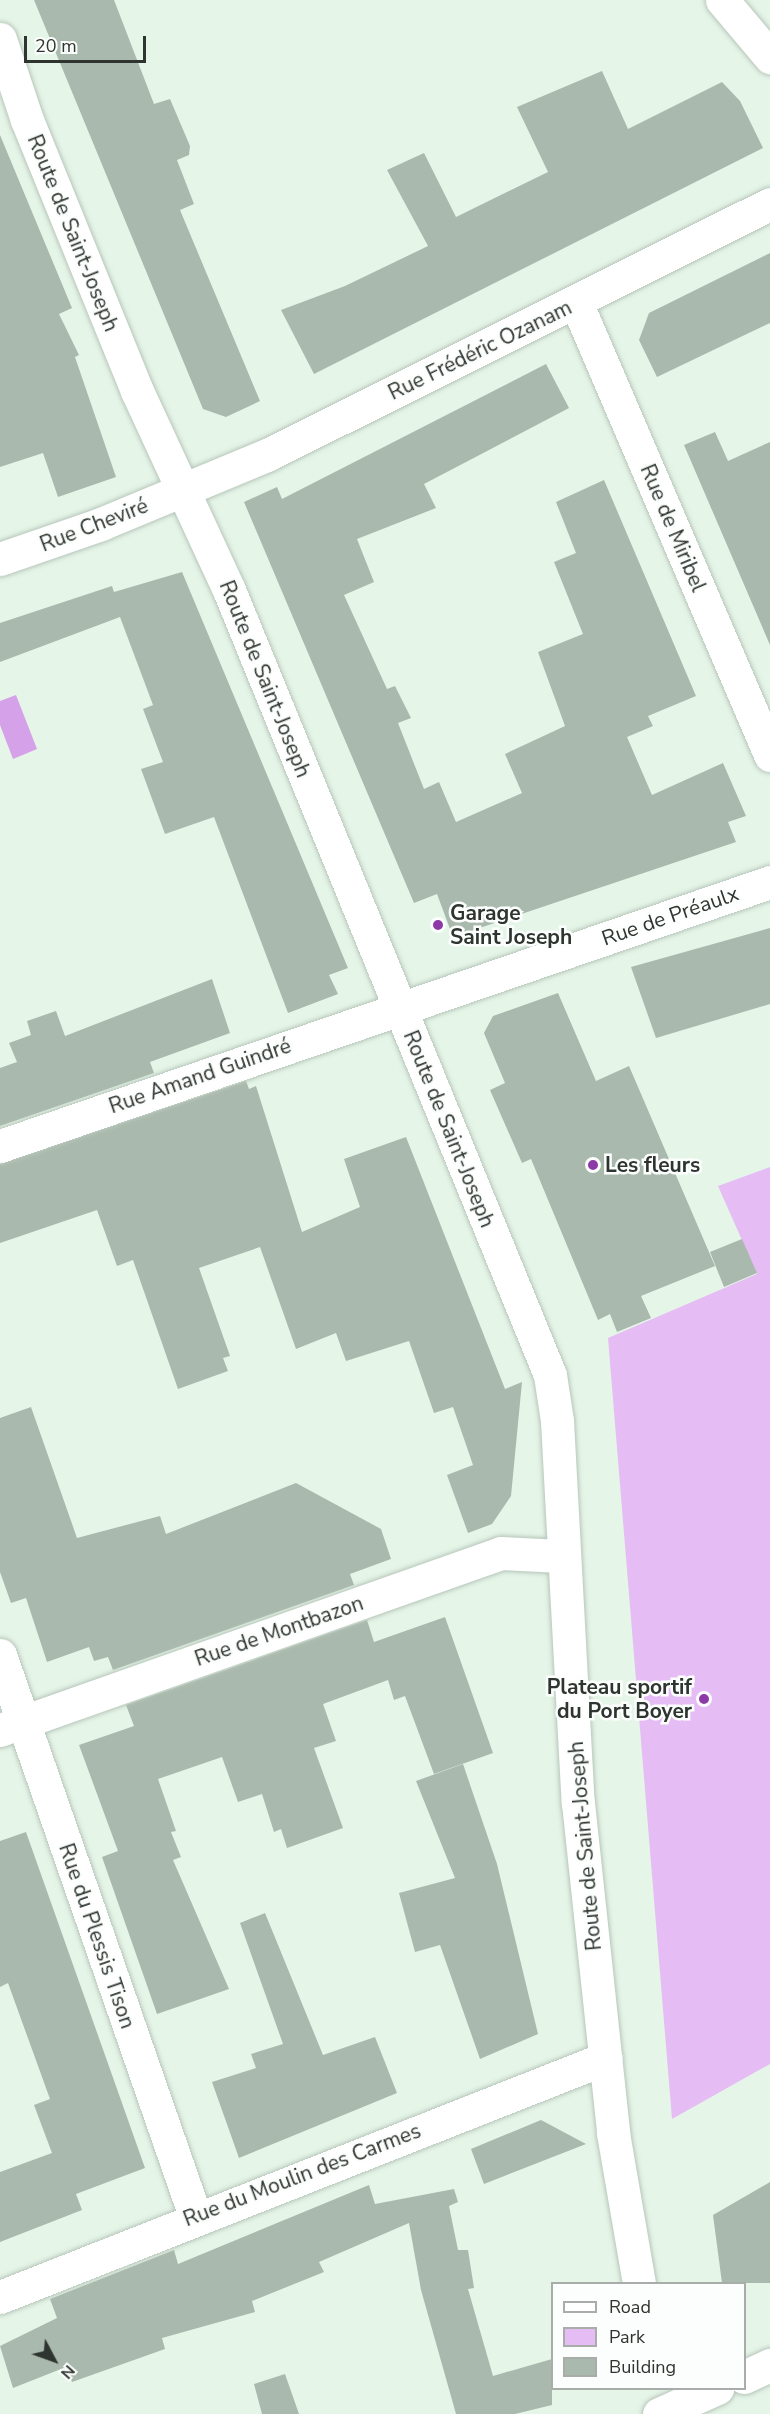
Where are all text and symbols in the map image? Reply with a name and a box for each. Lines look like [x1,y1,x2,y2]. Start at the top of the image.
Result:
scale bar [27,24,148,62]
text: 20 m [35,34,77,58]
street label: Route de Saint-Joseph [22,131,124,335]
street label: Rue Frédéric Ozanam [384,295,576,405]
street label: Rue de Miribel [635,460,711,596]
street label: Rue Cheviré [36,493,152,557]
street label: Route de Saint-Joseph [214,577,316,781]
street label: Rue de Préaulx [598,881,742,951]
place label: Garage Saint Joseph [450,900,572,950]
marker: Garage Saint Joseph [431,918,445,932]
street label: Route de Saint-Joseph [398,1027,500,1231]
street label: Rue Amand Guindré [106,1033,294,1119]
place label: Les fleurs [605,1152,700,1178]
marker: Les fleurs [586,1158,600,1172]
street label: Rue de Montbazon [191,1590,367,1672]
place label: Plateau sportif du Port Boyer [547,1674,692,1724]
marker: Plateau sportif du Port Boyer [697,1692,711,1706]
street label: Route de Saint-Joseph [563,1740,607,1952]
street label: Rue du Plessis Tison [53,1840,141,2032]
street label: Rue du Moulin des Carmes [180,2118,424,2232]
legend [551,2282,746,2390]
text: Road [609,2295,651,2319]
text: Park [609,2325,645,2349]
north arrow [24,2330,84,2390]
text: Building [609,2355,676,2379]
text: N [55,2360,80,2384]

